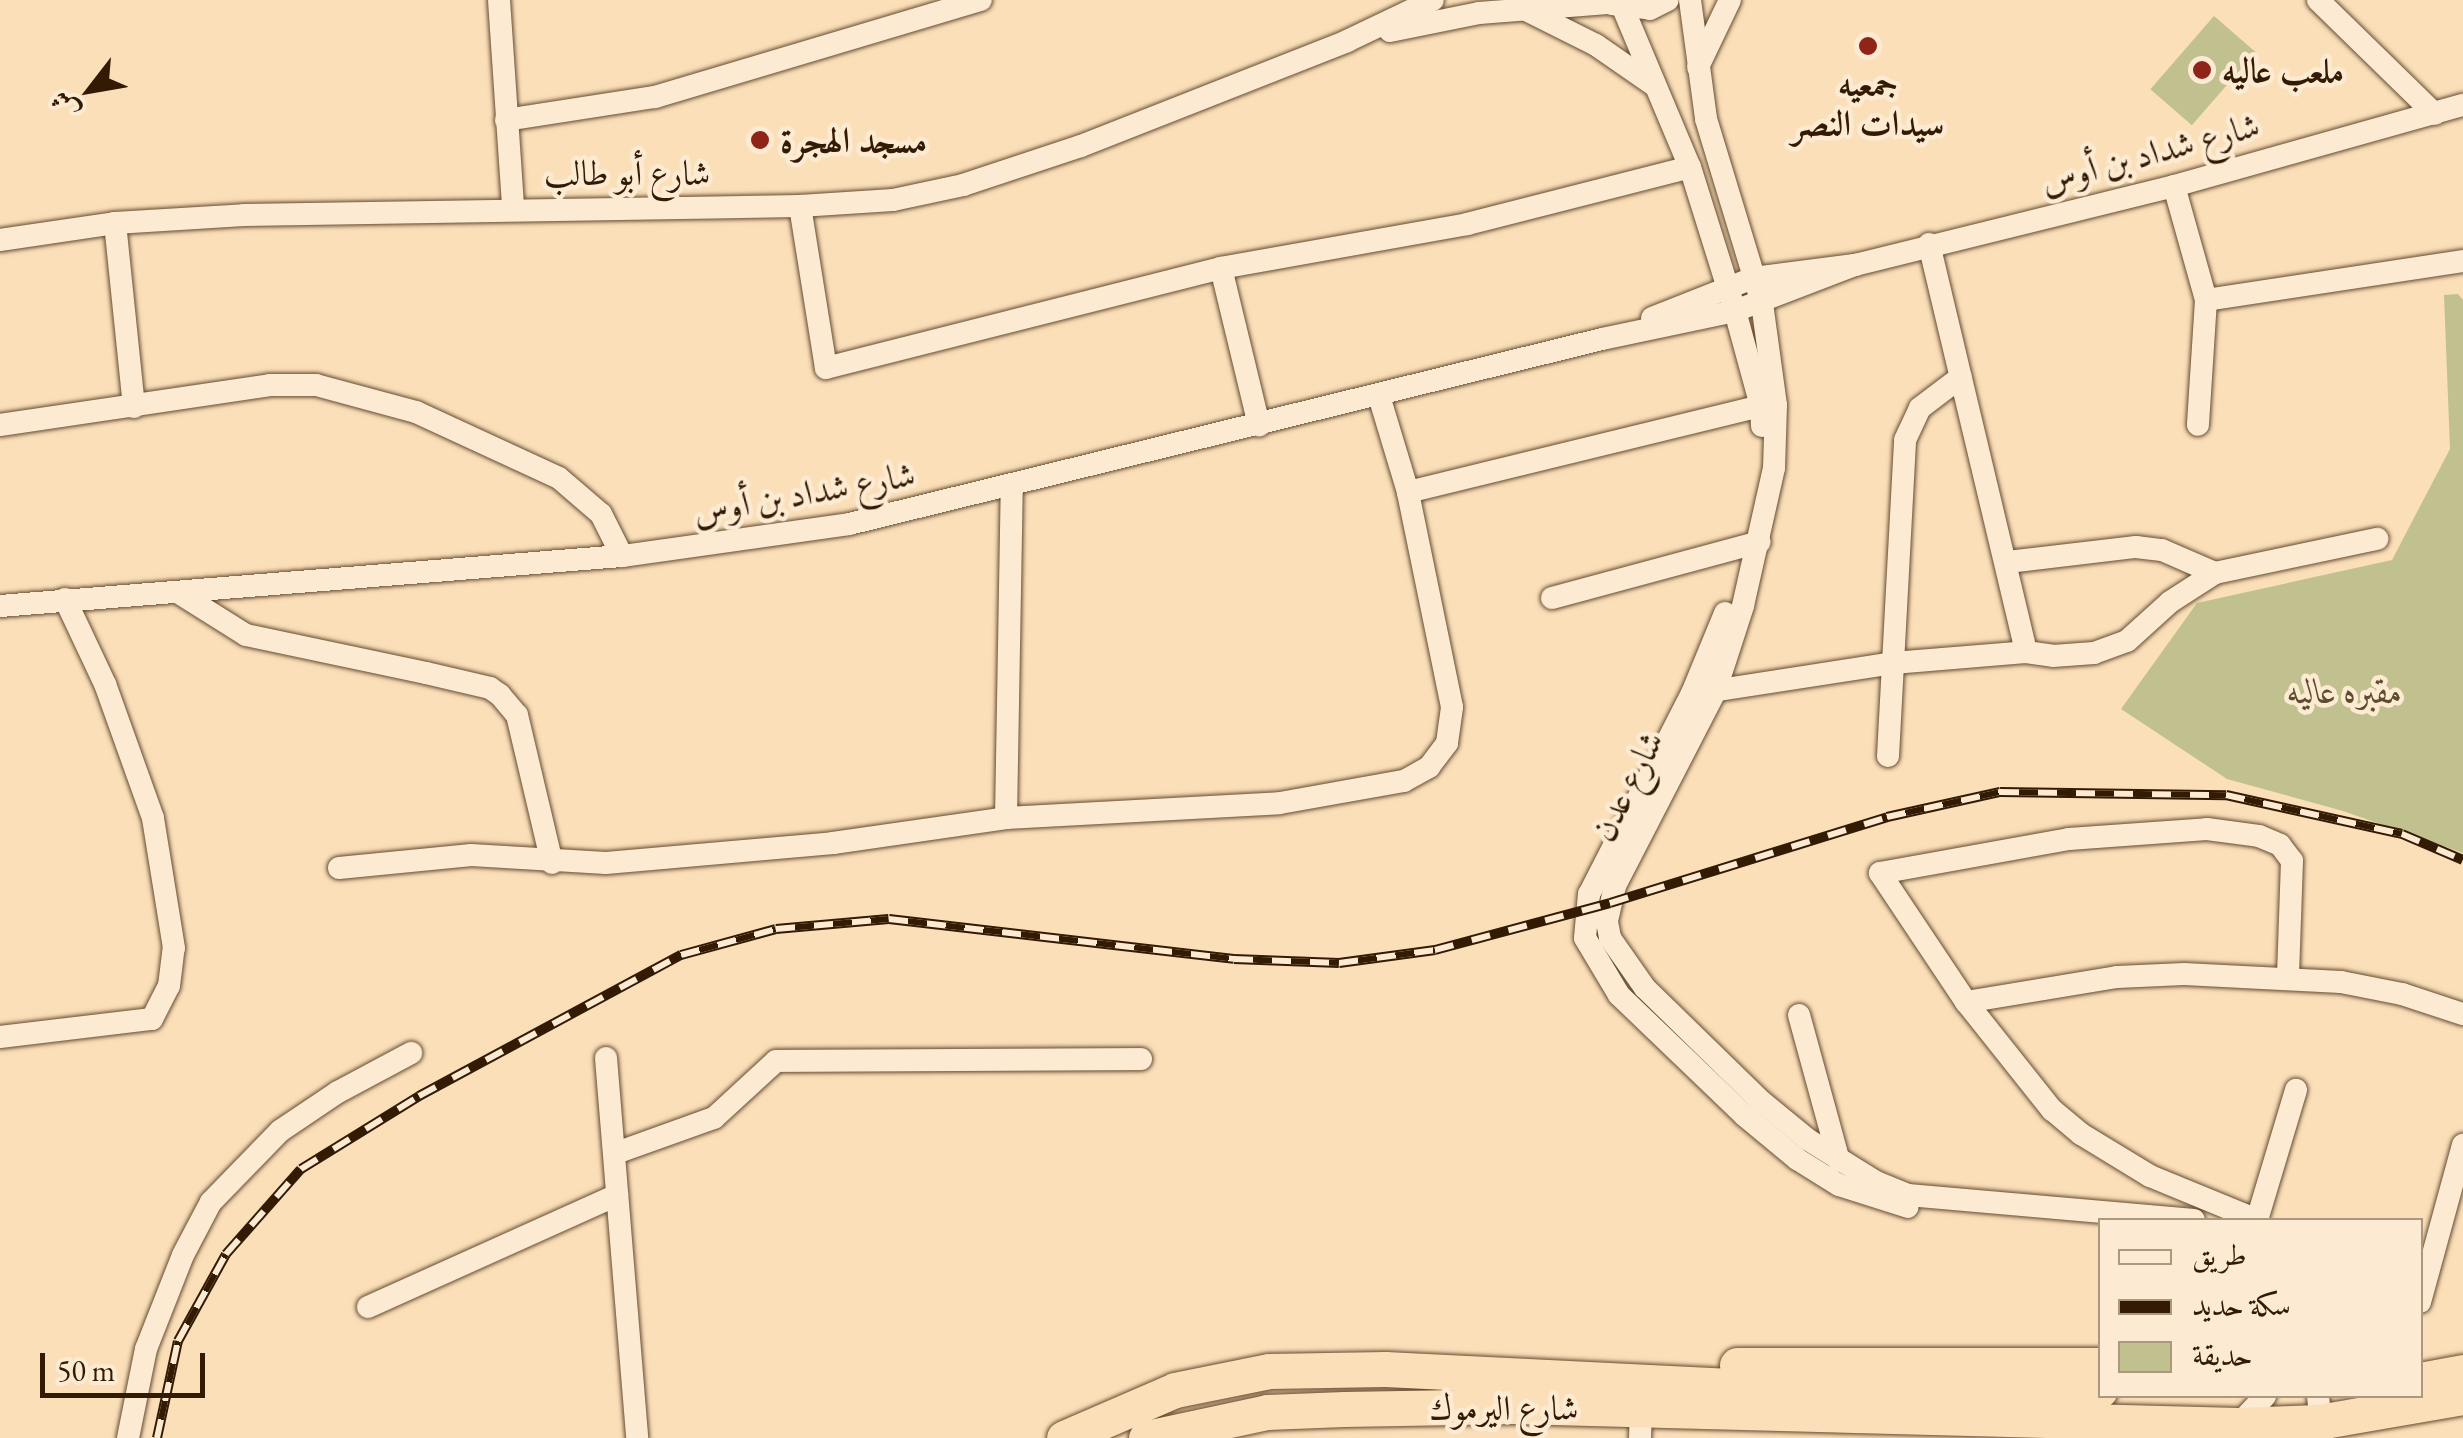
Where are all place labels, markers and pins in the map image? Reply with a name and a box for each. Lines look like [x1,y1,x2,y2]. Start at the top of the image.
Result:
marker: جمعيه سيدات النصر [1857,35,1879,57]
place label: ملعب عاليه [2222,49,2344,91]
marker: ملعب عاليه [2191,59,2213,81]
place label: جمعيه سيدات النصر [1792,62,1944,144]
place label: مسجد الهجرة [780,119,927,161]
marker: مسجد الهجرة [749,129,771,151]

